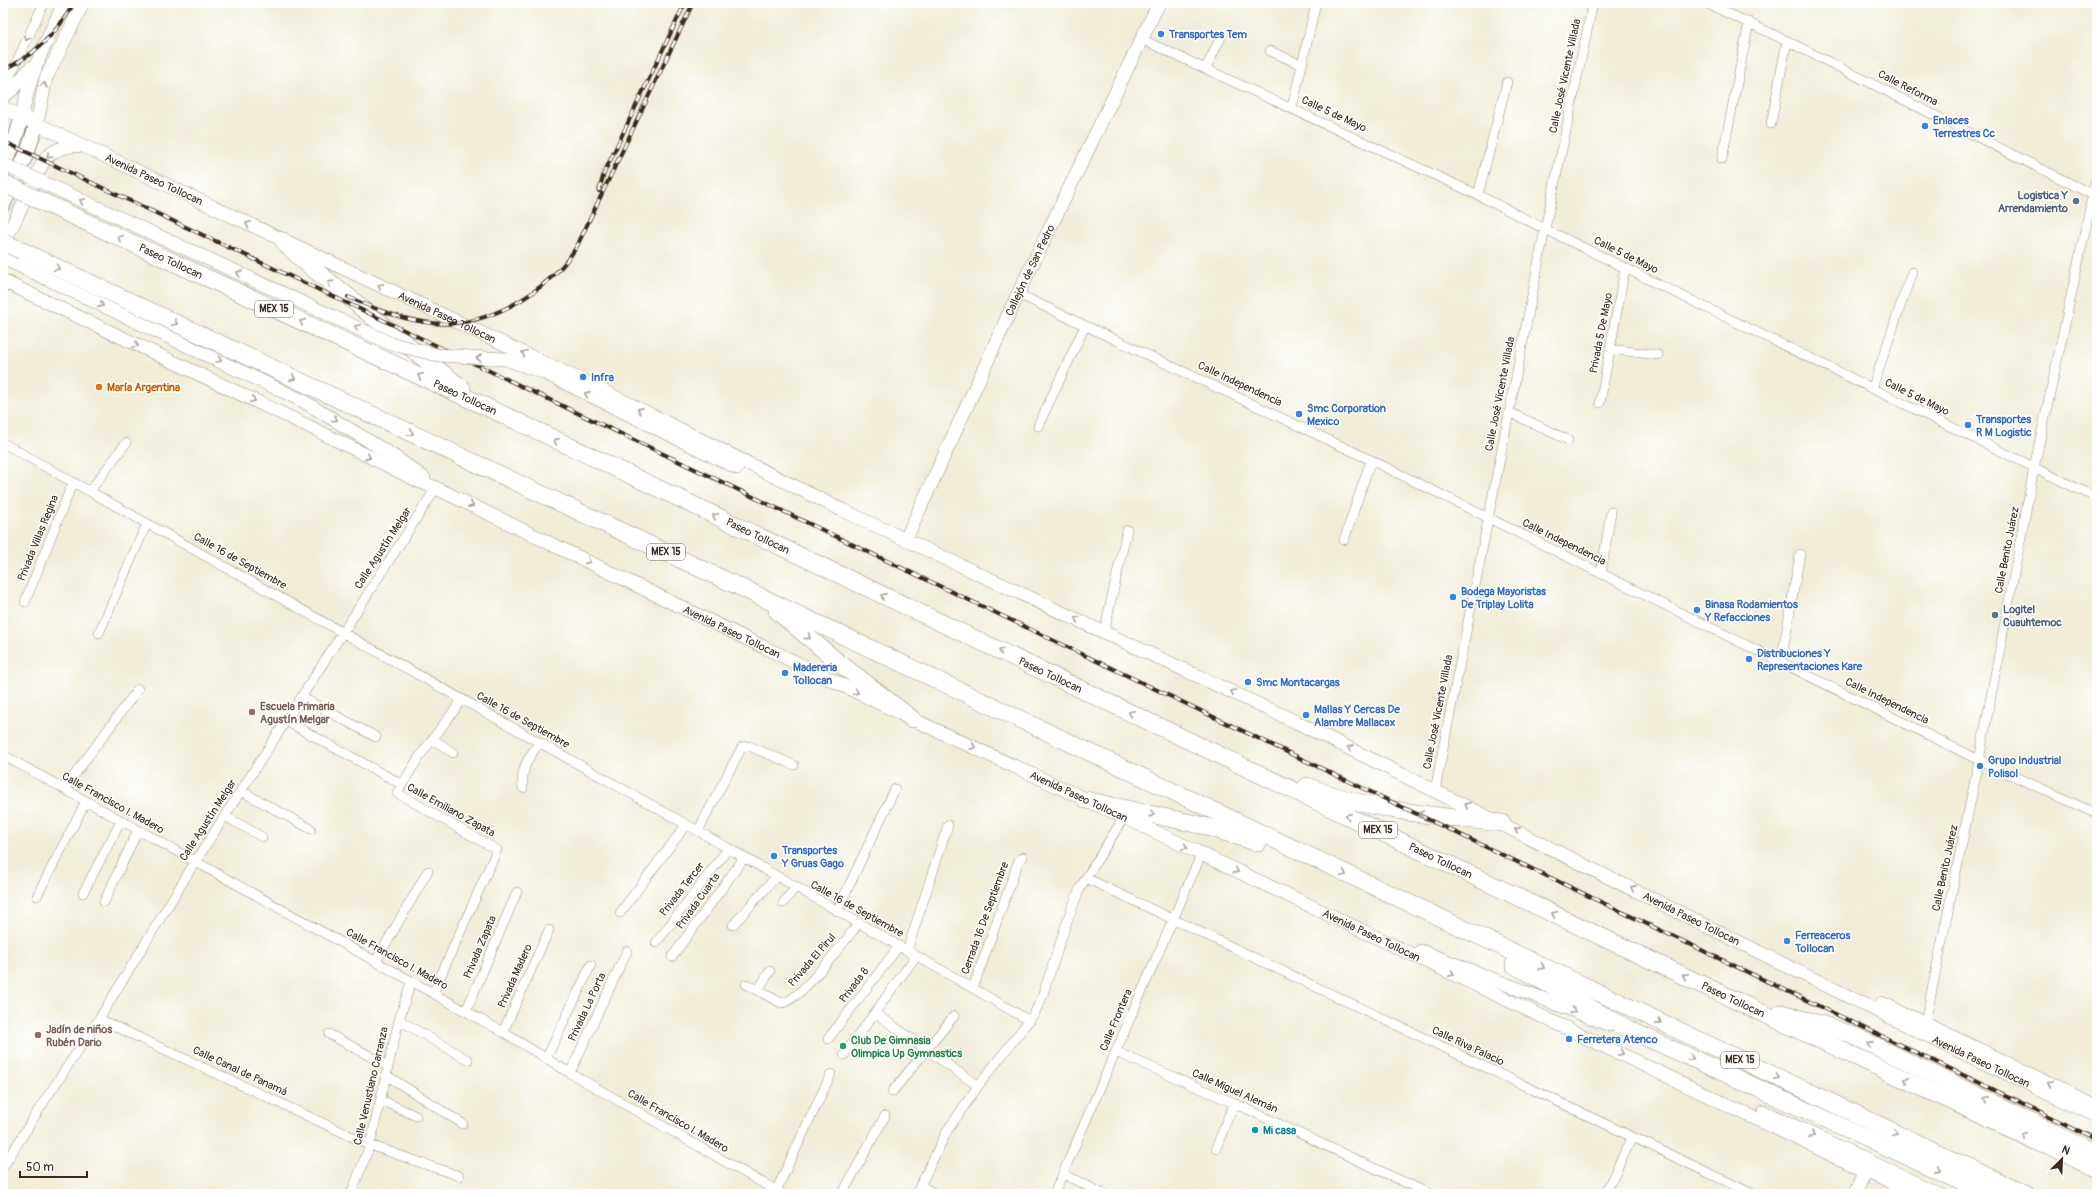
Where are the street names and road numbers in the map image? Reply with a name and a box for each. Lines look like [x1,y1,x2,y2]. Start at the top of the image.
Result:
street label: Calle José Vicente Villada [1547,18,1583,134]
street label: Calle Reforma [1876,67,1940,109]
street label: Calle 5 de Mayo [1299,93,1369,135]
street label: Avenida Paseo Tollocan [103,151,205,208]
street label: Callejón de San Pedro [1002,222,1057,318]
street label: Calle 5 de Mayo [1592,234,1660,276]
street label: Paseo Tollocan [137,241,205,281]
street label: Avenida Paseo Tollocan [396,289,498,346]
street label: Privada 5 De Mayo [1587,292,1615,374]
road number: MEX 15 [255,301,293,317]
street label: Calle José Vicente Villada [1483,336,1517,452]
street label: Calle Independencia [1196,359,1284,409]
street label: Calle 5 de Mayo [1883,376,1951,418]
street label: Paseo Tollocan [431,377,499,417]
street label: Privada Villas Regina [15,493,61,583]
street label: Calle Agustín Melgar [352,505,414,591]
street label: Calle Benito Juárez [1992,505,2022,594]
street label: Paseo Tollocan [724,515,792,556]
street label: Calle Independencia [1520,516,1608,568]
street label: Calle 16 de Septiembre [191,530,289,592]
road number: MEX 15 [647,544,685,560]
street label: Avenida Paseo Tollocan [681,603,783,661]
street label: Paseo Tollocan [1017,654,1084,695]
street label: Calle José Vicente Villada [1421,654,1455,770]
street label: Calle Independencia [1843,675,1931,727]
street label: Calle 16 de Septiembre [474,689,572,751]
street label: Avenida Paseo Tollocan [1028,768,1130,824]
street label: Calle Francisco I. Madero [60,770,166,836]
street label: Calle Agustín Melgar [177,777,239,863]
street label: Calle Emiliano Zapata [405,780,497,840]
road number: MEX 15 [1359,822,1397,838]
street label: Calle Benito Juárez [1929,823,1961,912]
street label: Paseo Tollocan [1407,840,1475,881]
street label: Privada Tercer [657,859,707,919]
street label: Cerrada 16 De Septiembre [959,859,1012,976]
street label: Privada Cuarta [673,871,723,931]
street label: Calle 16 de Septiembre [808,878,906,940]
street label: Avenida Paseo Tollocan [1641,889,1742,948]
street label: Avenida Paseo Tollocan [1321,906,1422,964]
street label: Privada Zapata [461,914,499,980]
street label: Calle Francisco I. Madero [344,926,450,992]
street label: Privada El Pirul [785,931,839,989]
street label: Privada Madero [495,942,535,1010]
street label: Privada 8 [837,965,872,1005]
street label: Privada La Porta [565,971,609,1043]
street label: Paseo Tollocan [1699,979,1767,1020]
street label: Calle Frontera [1097,987,1135,1053]
street label: Calle Riva Palacio [1430,1024,1506,1068]
street label: Calle Venustiano Carranza [351,1026,391,1146]
street label: Avenida Paseo Tollocan [1930,1033,2032,1090]
street label: Calle Canal de Panamá [191,1043,289,1099]
road number: MEX 15 [1721,1052,1759,1068]
street label: Calle Miguel Alemán [1190,1066,1280,1116]
street label: Calle Francisco I. Madero [625,1087,731,1155]

